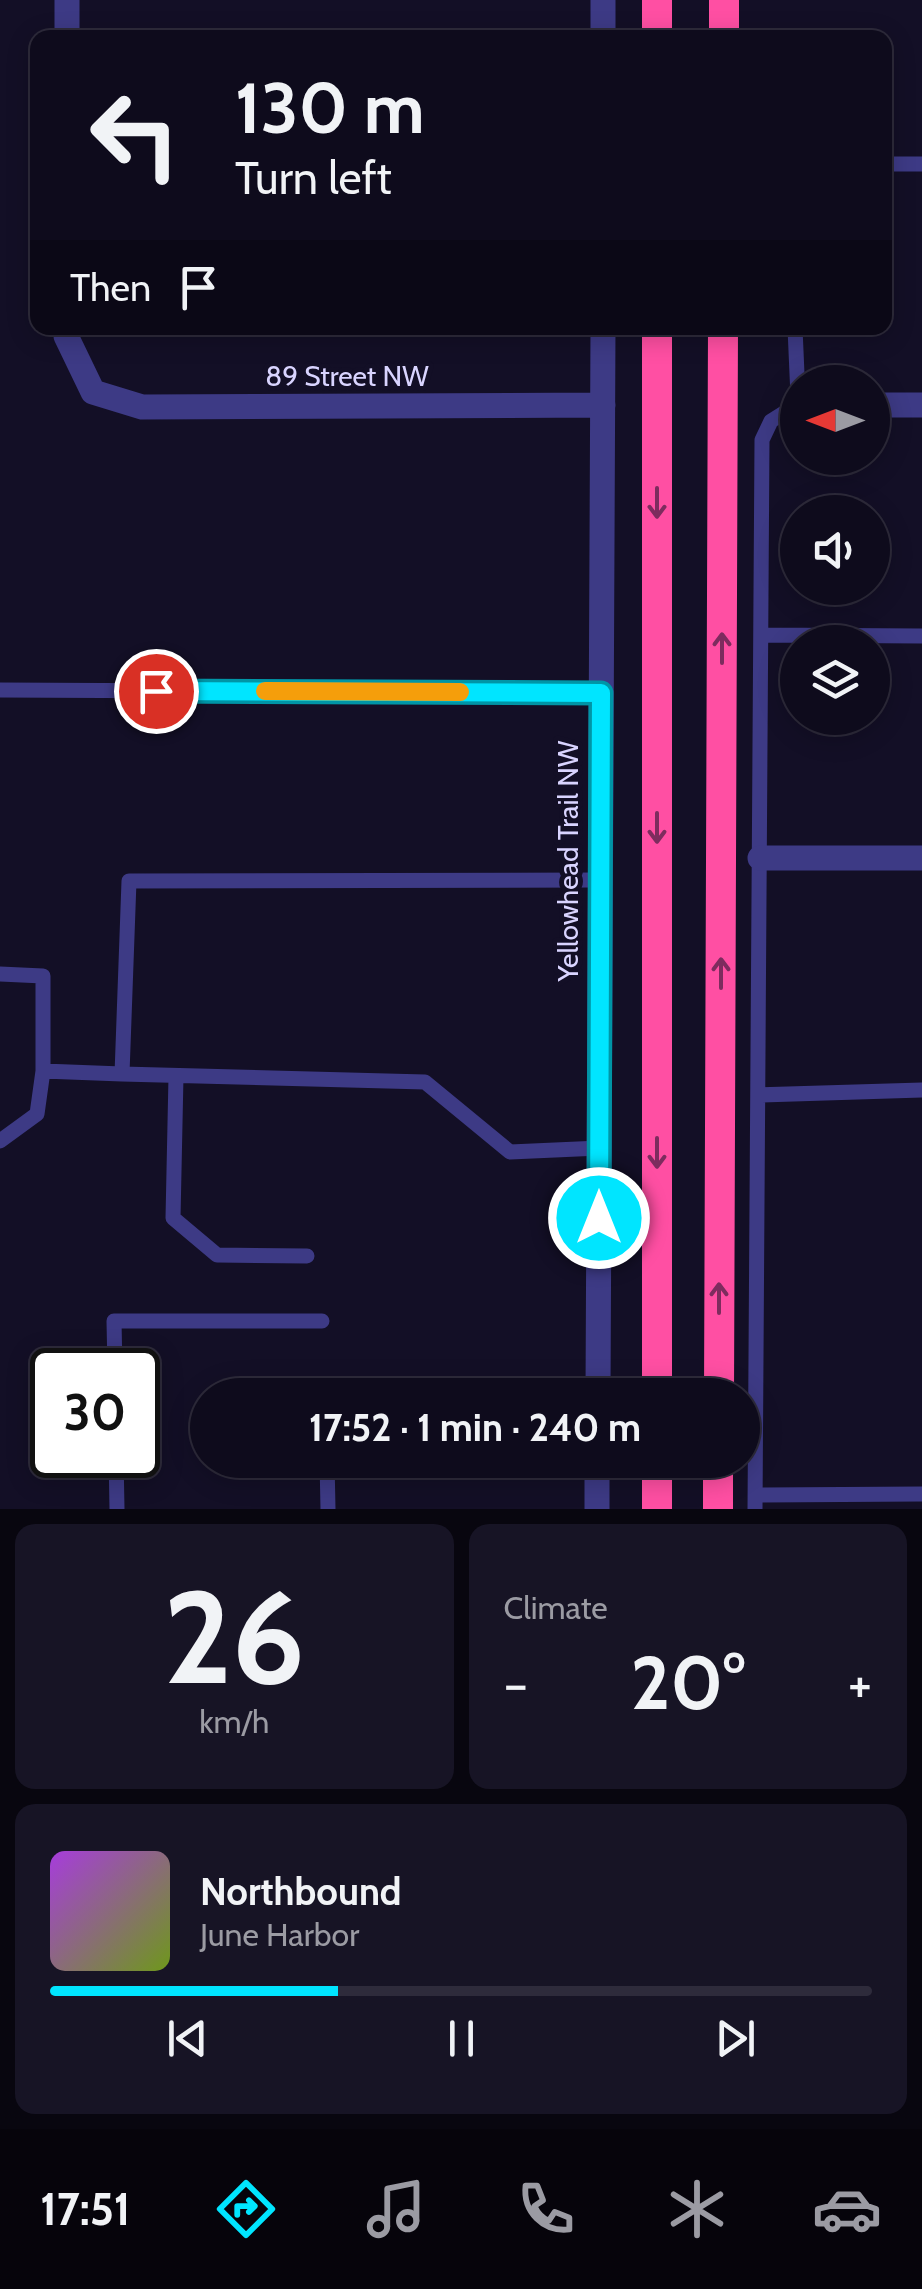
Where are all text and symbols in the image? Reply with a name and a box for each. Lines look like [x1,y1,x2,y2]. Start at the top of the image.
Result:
text: 130 m [235,65,425,151]
icon: left [70,70,200,200]
text: Turn left [235,151,392,205]
icon: arrive [171,260,226,315]
text: Then [70,264,151,311]
street label: 89 Street NW [265,359,429,393]
north arrow [780,365,890,475]
map controls [780,365,890,735]
one-way arrow [648,486,666,519]
button: sound [780,495,890,605]
button: layers [780,625,890,735]
one-way arrow [712,632,732,664]
pin [114,649,199,734]
icon: arrive [129,664,184,719]
street label: Yellowhead Trail NW [551,740,585,982]
one-way arrow [648,812,666,844]
one-way arrow [712,957,730,990]
one-way arrow [648,1136,666,1169]
position arrow [547,1166,651,1270]
one-way arrow [710,1282,728,1314]
speed limit sign: 30 [30,1348,160,1478]
text: 17:52 · 1 min · 240 m [309,1404,641,1451]
text: 26 [163,1558,305,1716]
text: Climate [504,1588,608,1627]
text: 20° [631,1637,745,1728]
text: − [504,1650,528,1717]
text: + [848,1650,872,1717]
text: km/h [199,1702,269,1741]
text: Northbound [200,1868,402,1915]
text: June Harbor [200,1915,359,1954]
icon: previous [160,2011,215,2066]
icon: pause [434,2011,489,2066]
icon: next [708,2011,763,2066]
icon: directions [211,2174,281,2244]
icon: music [361,2174,431,2244]
icon: phone [511,2174,581,2244]
icon: climate [662,2174,732,2244]
icon: car [812,2174,882,2244]
text: 17:51 [40,2182,130,2236]

